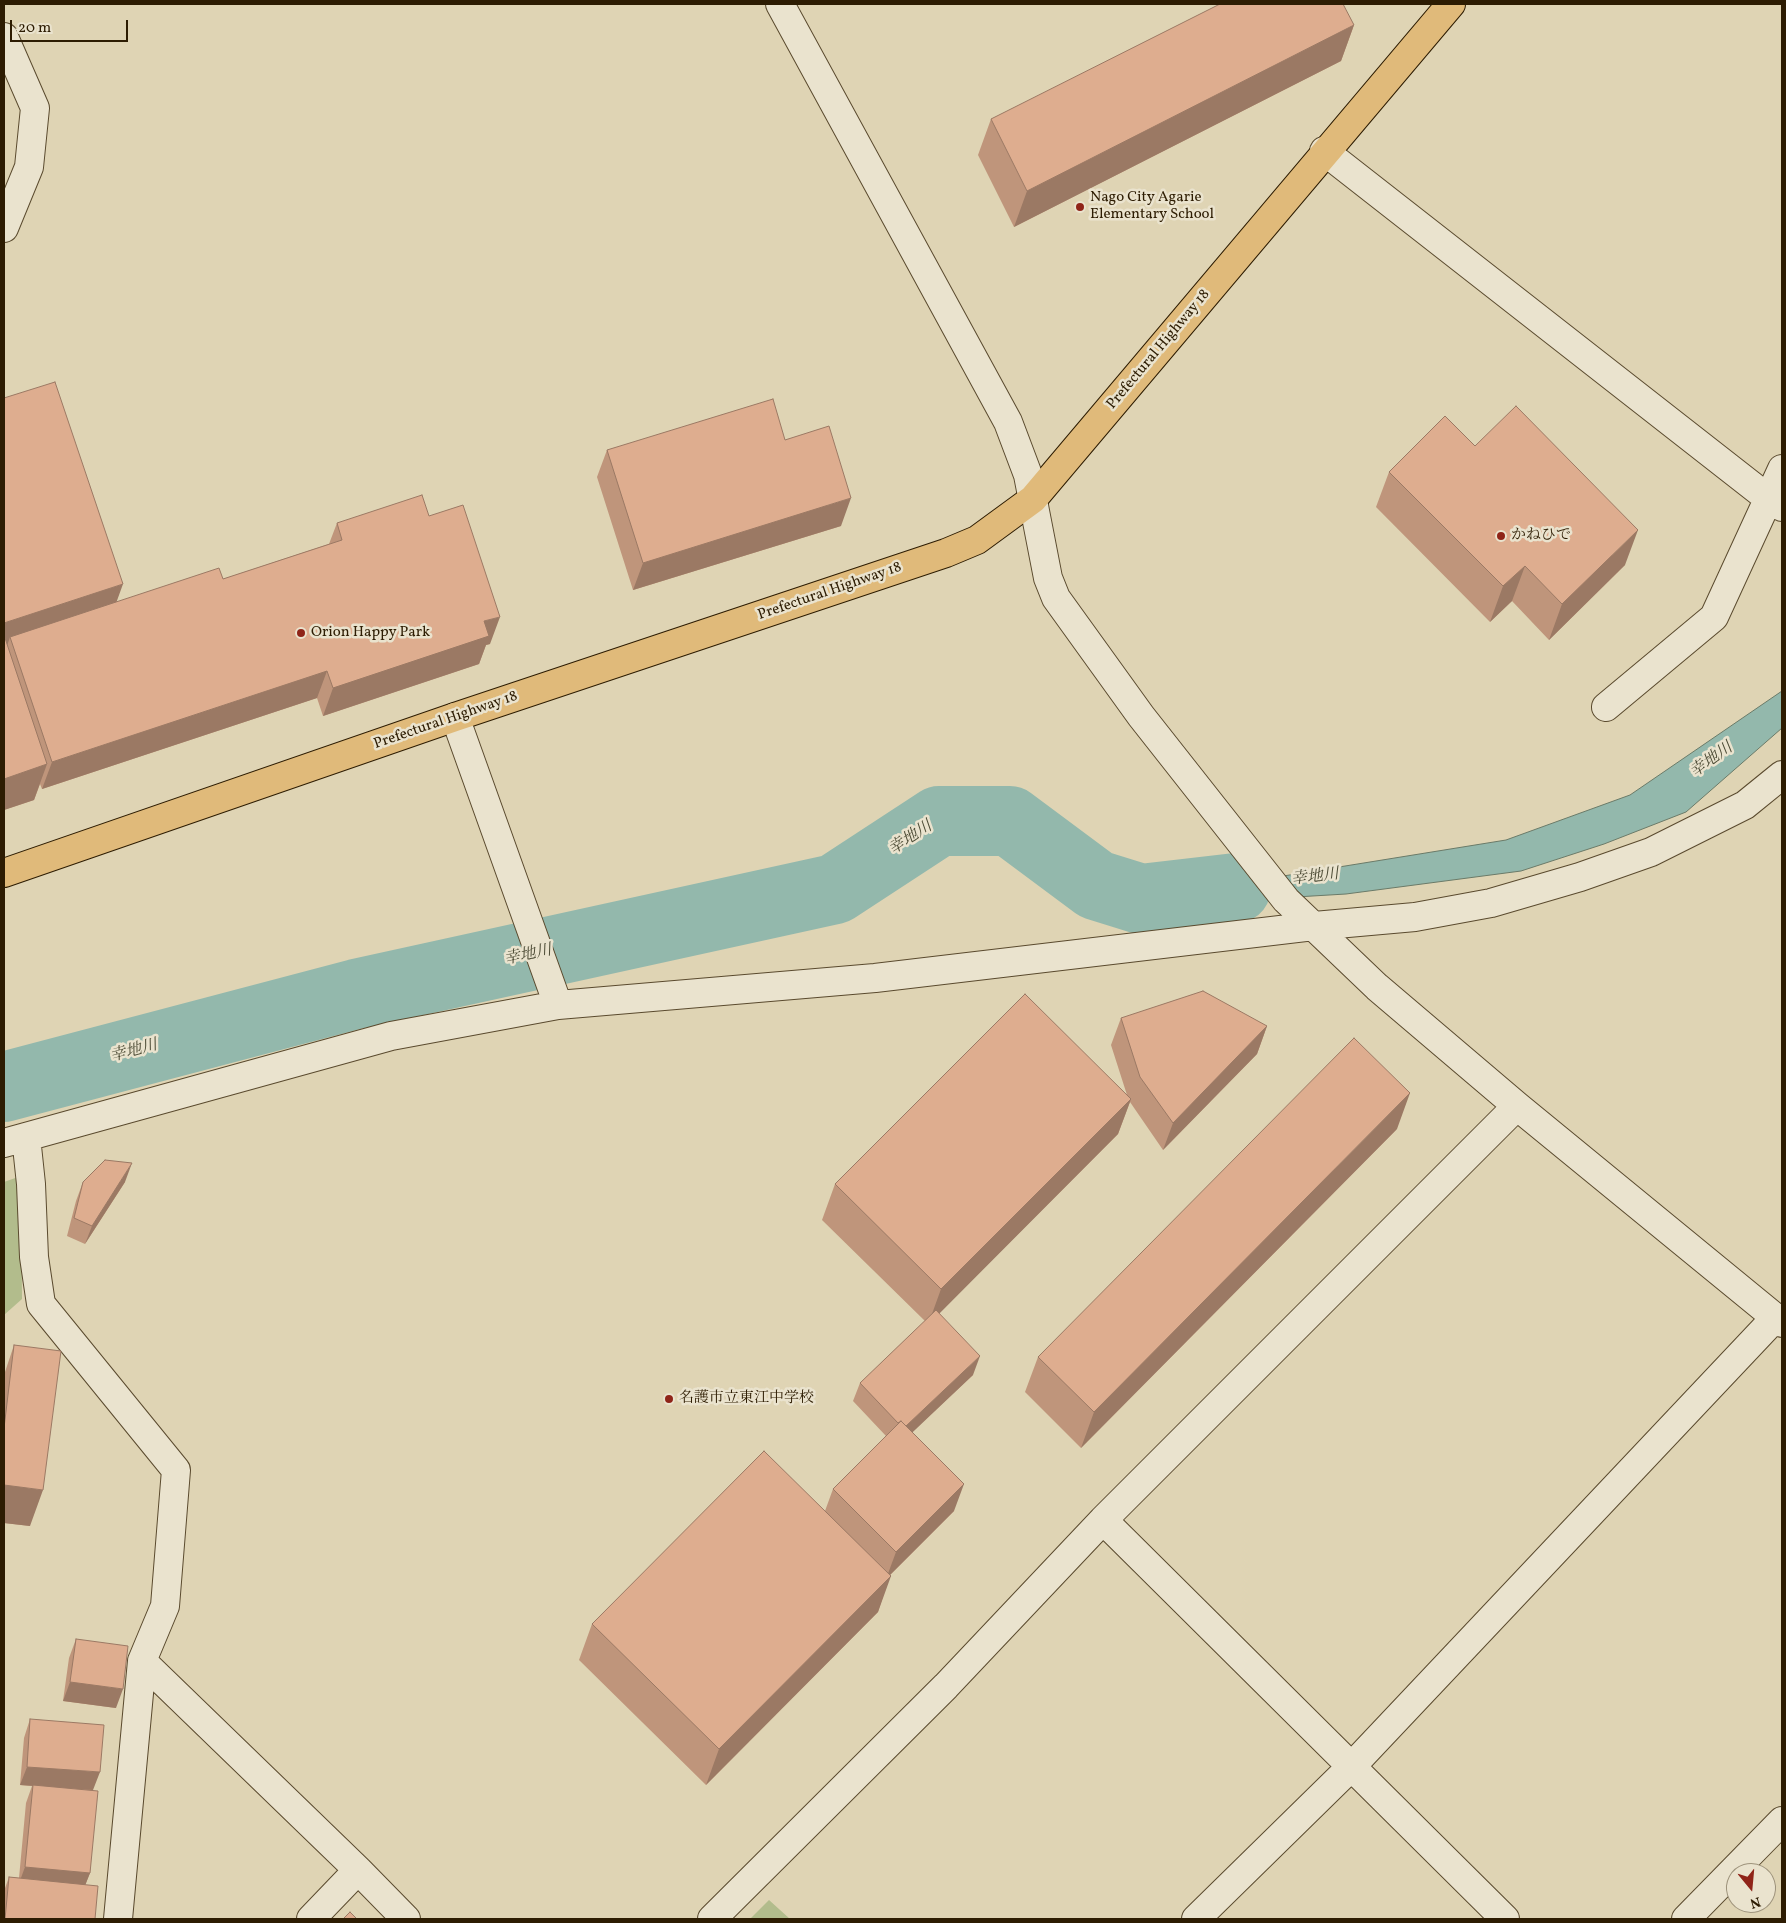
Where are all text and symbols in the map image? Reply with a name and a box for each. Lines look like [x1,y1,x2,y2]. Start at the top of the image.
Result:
scale bar [12,10,130,42]
text: 20 m [18,18,51,39]
place label: Nago City Agarie Elementary School [1090,189,1214,224]
marker: Nago City Agarie Elementary School [1074,201,1086,213]
street label: Prefectural Highway 18 [1104,286,1214,414]
place label: かねひで [1511,527,1571,545]
marker: かねひで [1495,530,1507,542]
street label: Prefectural Highway 18 [756,559,904,625]
place label: Orion Happy Park [311,624,430,642]
marker: Orion Happy Park [295,627,307,639]
street label: Prefectural Highway 18 [372,688,520,754]
water label: 幸地川 [1687,739,1737,783]
water label: 幸地川 [886,818,936,860]
water label: 幸地川 [1290,866,1340,890]
water label: 幸地川 [503,942,553,970]
water label: 幸地川 [108,1037,160,1067]
place label: 名護市立東江中学校 [679,1390,814,1408]
marker: 名護市立東江中学校 [663,1393,675,1405]
north arrow [1726,1863,1776,1913]
text: N [1748,1891,1763,1912]

